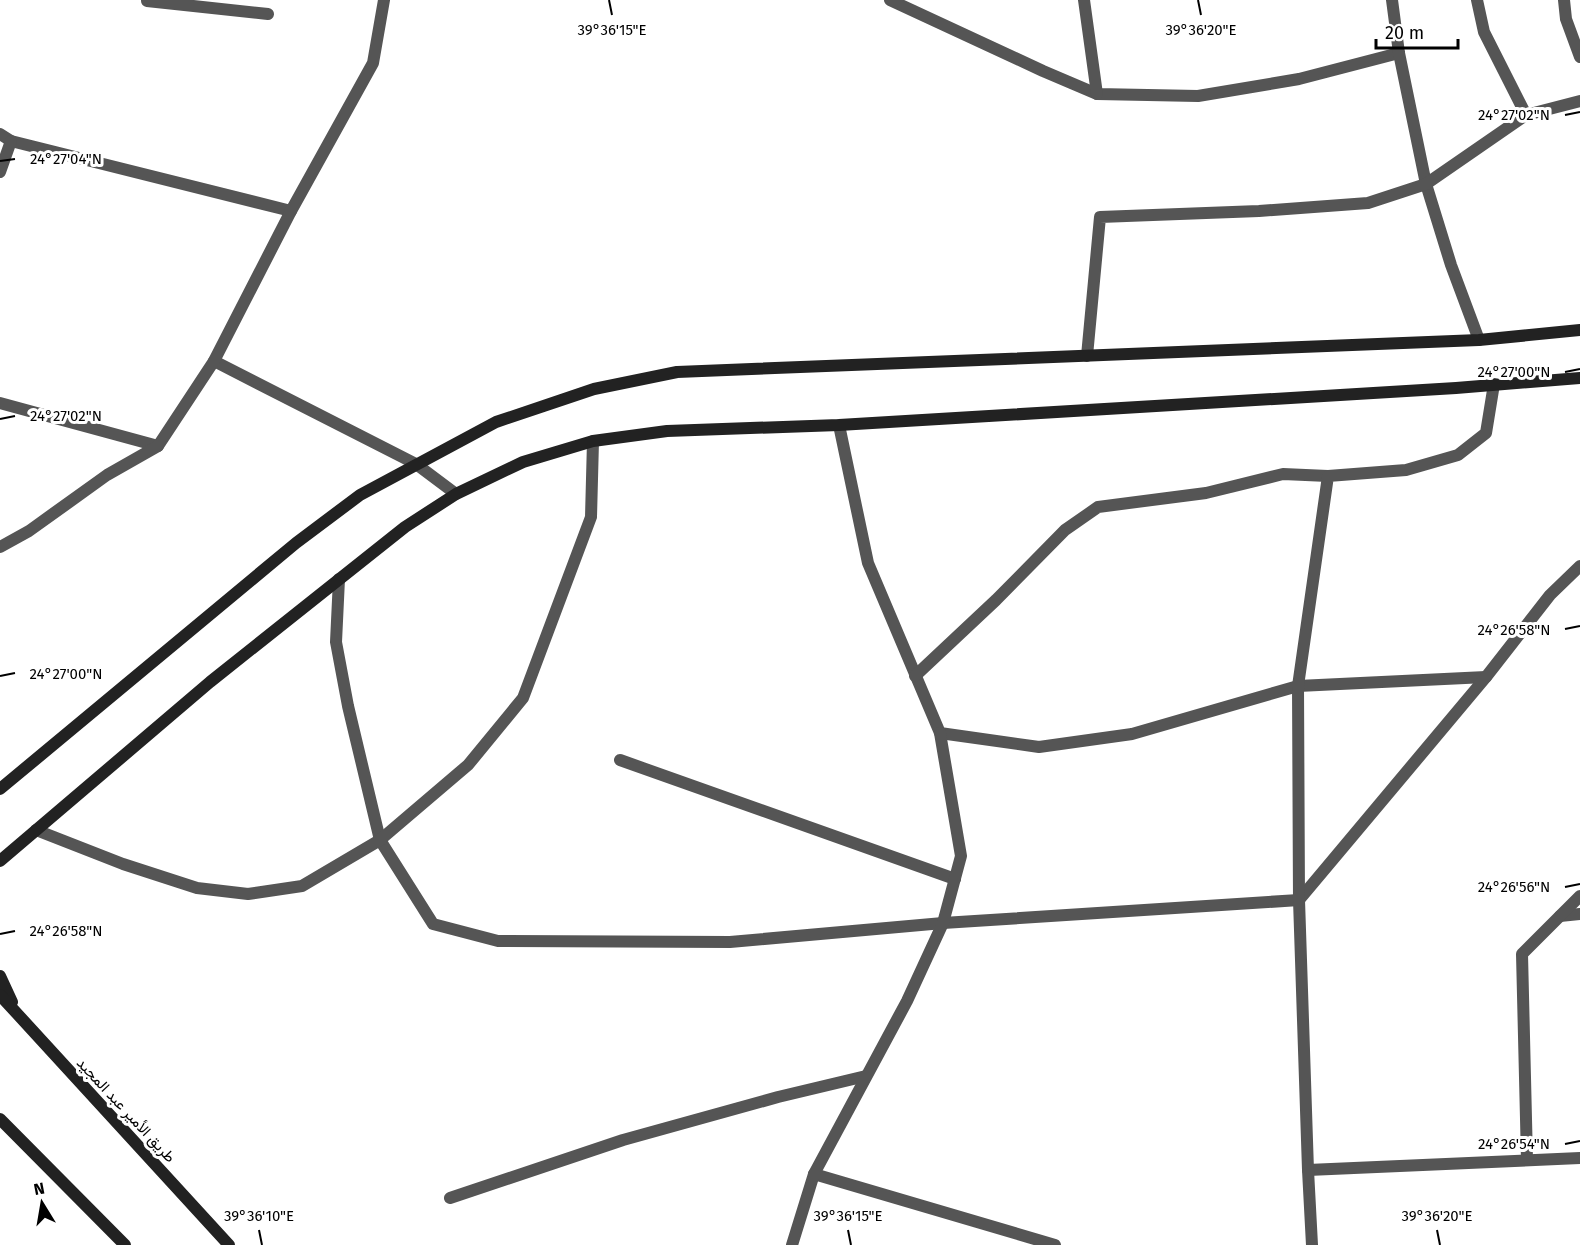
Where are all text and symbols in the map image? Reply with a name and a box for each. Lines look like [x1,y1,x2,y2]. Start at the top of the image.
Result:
scale bar [1376,12,1458,50]
text: 39°36'15"E [577,21,647,39]
text: 39°36'20"E [1165,21,1237,39]
text: 20 m [1385,22,1424,44]
text: 24°27'02"N [1478,106,1550,124]
text: 24°27'04"N [30,150,102,168]
text: 24°27'00"N [1478,363,1550,381]
text: 24°27'02"N [30,407,102,425]
text: 24°26'58"N [1477,621,1551,639]
text: 24°27'00"N [30,665,102,683]
text: 24°26'56"N [1478,878,1550,896]
text: 24°26'58"N [29,922,103,940]
street label: طريق الأمير عبد المجيد [72,1054,179,1167]
text: 24°26'54"N [1478,1135,1550,1153]
north arrow [12,1173,72,1233]
text: N [32,1178,46,1199]
text: 39°36'10"E [224,1207,294,1225]
text: 39°36'15"E [813,1207,883,1225]
text: 39°36'20"E [1401,1207,1473,1225]

